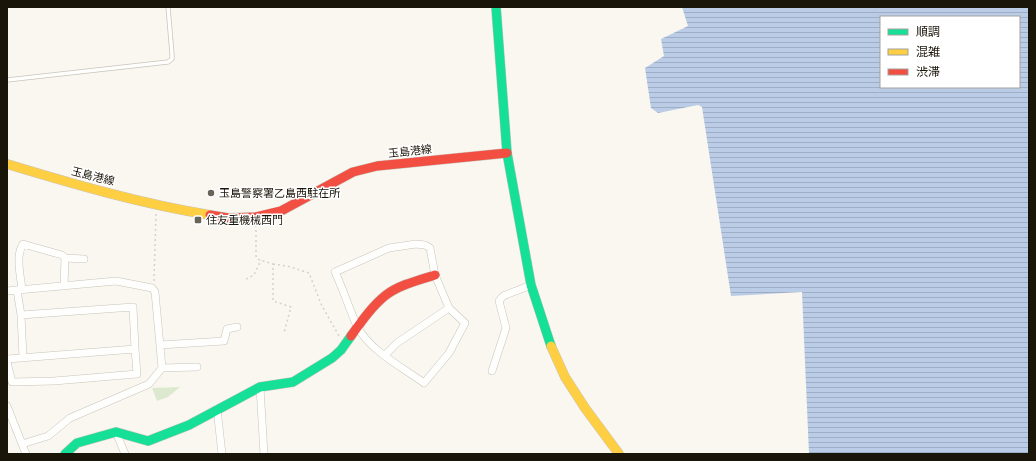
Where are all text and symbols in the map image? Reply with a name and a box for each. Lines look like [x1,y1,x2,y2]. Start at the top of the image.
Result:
legend [880,16,1020,88]
text: 順調 [916,24,940,39]
text: 混雑 [916,44,940,59]
text: 渋滞 [916,64,940,79]
street label: 玉島港線 [387,142,433,160]
street label: 玉島港線 [70,164,116,188]
place label: 玉島警察署乙島西駐在所 [219,186,341,200]
marker: 玉島警察署乙島西駐在所 [206,188,216,198]
place label: 住友重機械西門 [206,213,283,227]
marker: 住友重機械西門 [193,215,203,225]

